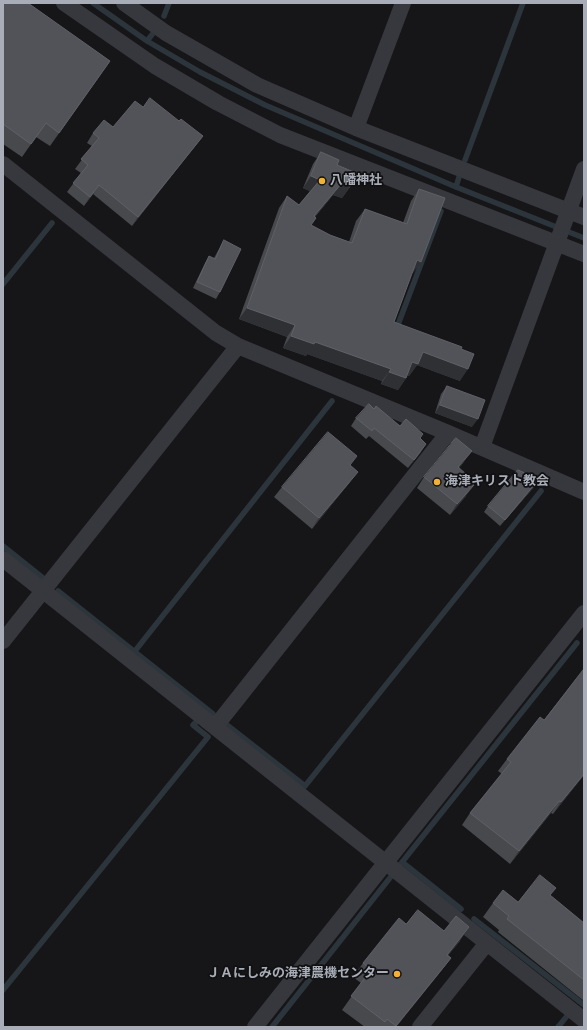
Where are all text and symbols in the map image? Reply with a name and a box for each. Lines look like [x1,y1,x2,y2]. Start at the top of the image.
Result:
place label: 八幡神社 [330,173,382,189]
marker: 八幡神社 [317,176,327,186]
place label: 海津キリスト教会 [445,474,549,490]
marker: 海津キリスト教会 [432,477,442,487]
place label: ＪＡにしみの海津農機センター [207,966,389,982]
marker: ＪＡにしみの海津農機センター [392,969,402,979]

